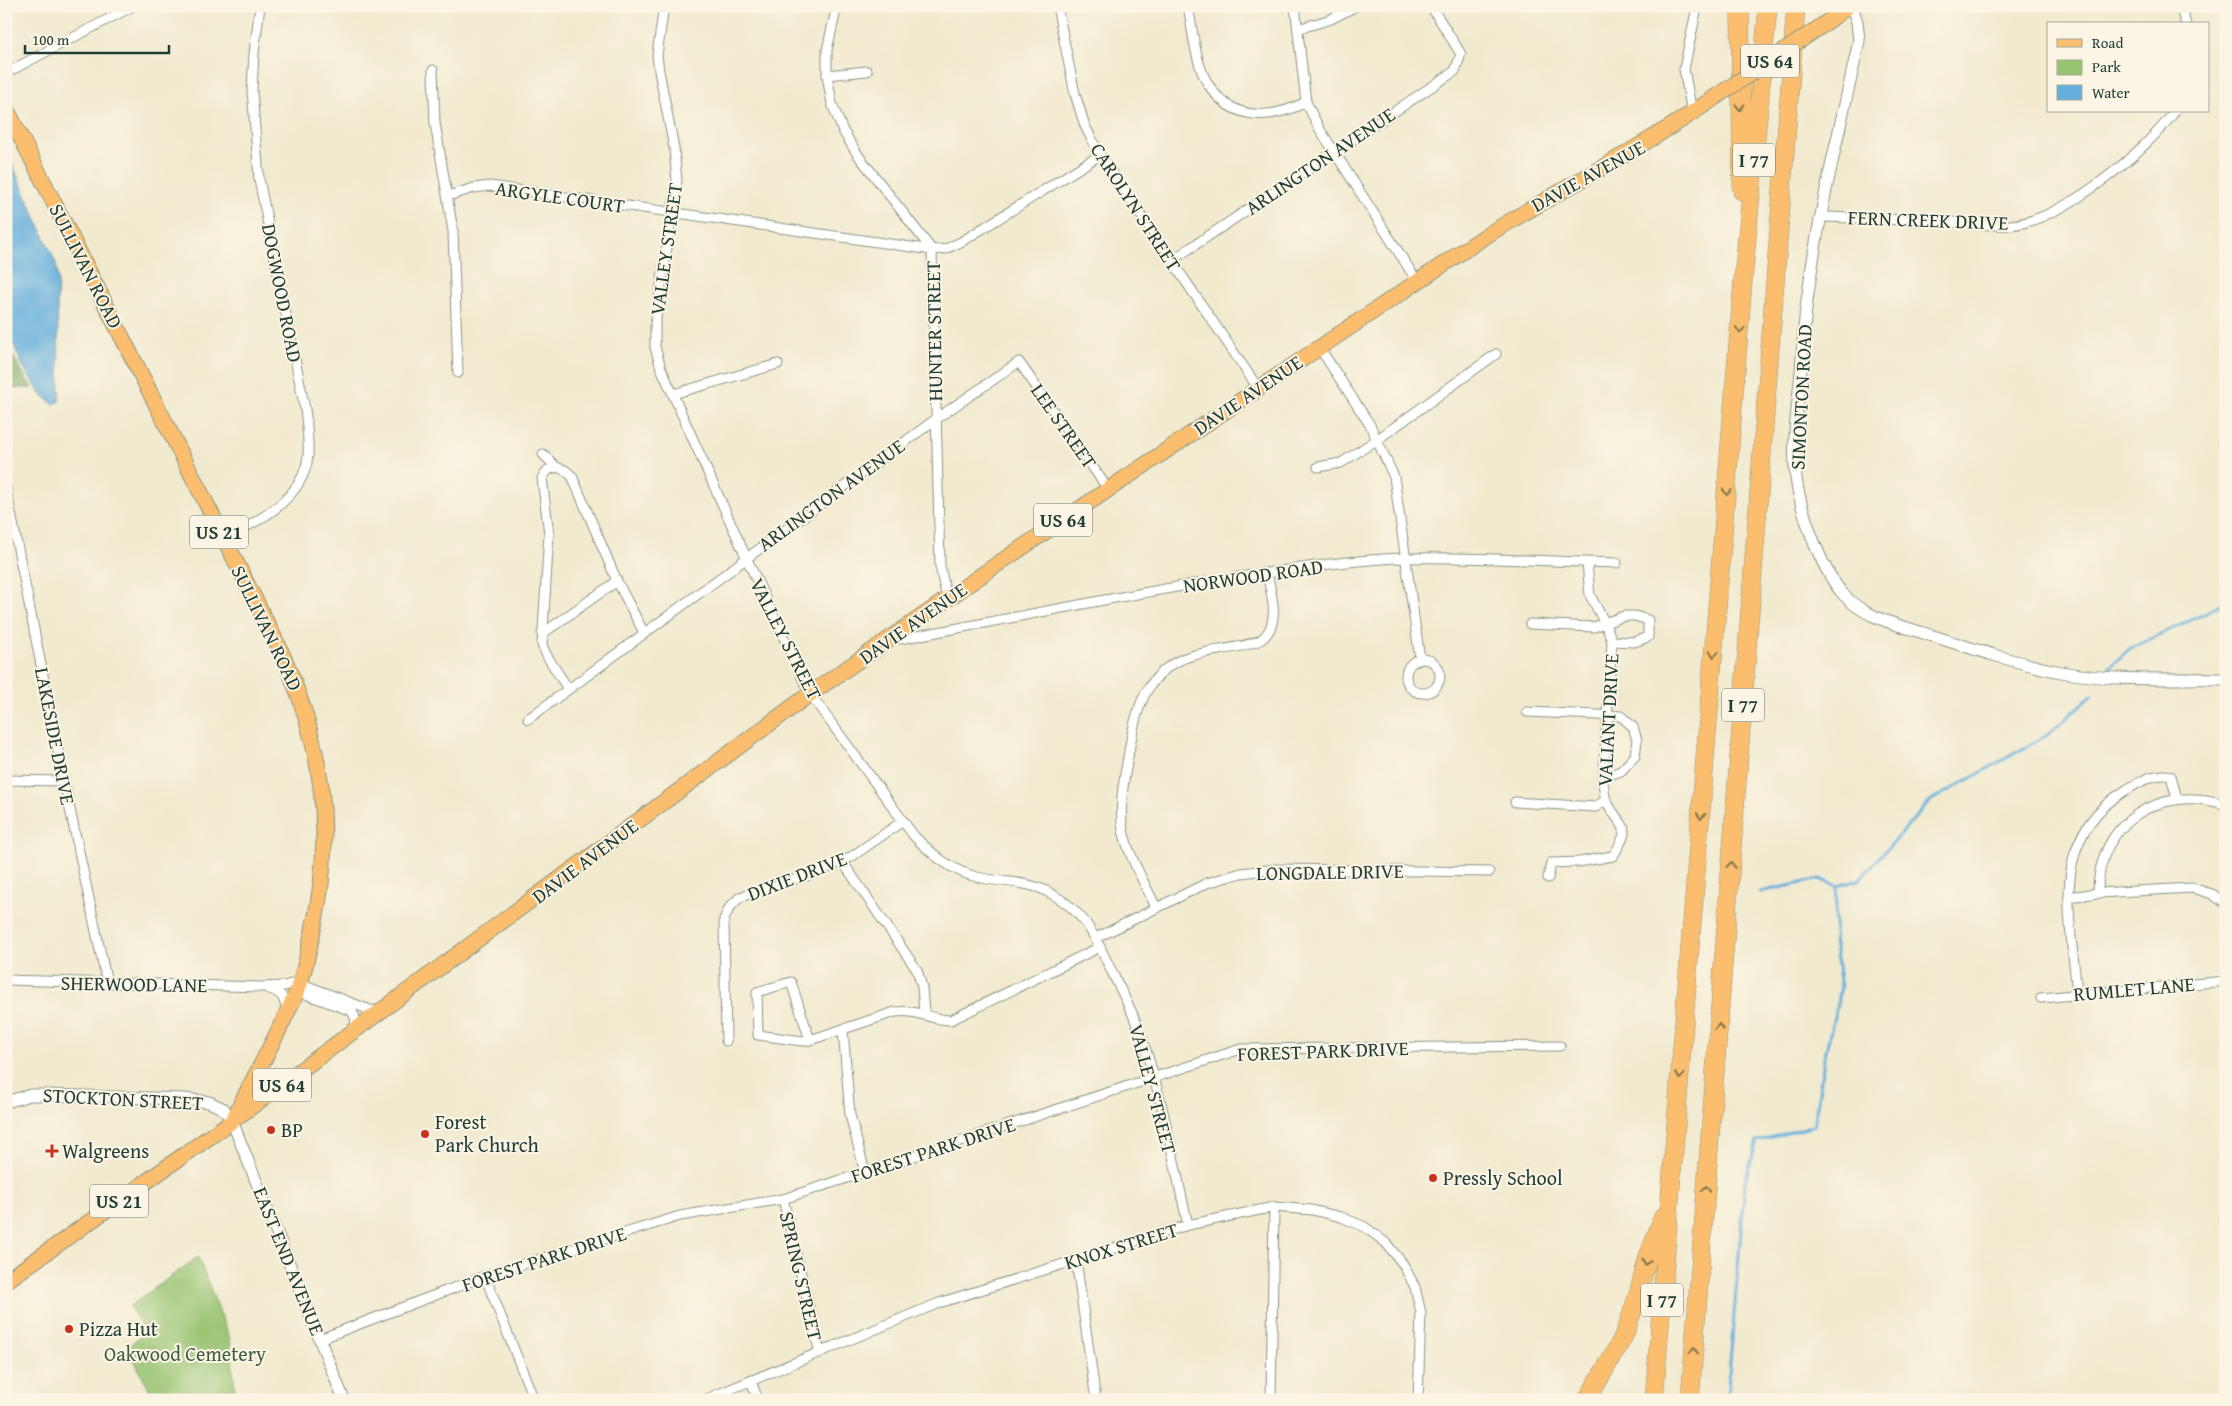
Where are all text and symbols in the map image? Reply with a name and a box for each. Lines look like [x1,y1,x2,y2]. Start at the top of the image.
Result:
scale bar [25,22,169,54]
legend [2047,22,2210,112]
text: 100 m [32,29,70,50]
text: Road [2092,32,2123,53]
road number: US 64 [1741,44,1799,78]
text: Park [2092,56,2121,77]
text: Water [2092,82,2130,103]
street label: ARLINGTON AVENUE [1239,100,1401,222]
one-way arrow [1735,104,1745,112]
street label: DAVIE AVENUE [1526,132,1650,219]
street label: CAROLYN STREET [1084,137,1189,277]
road number: I 77 [1733,144,1775,176]
street label: ARGYLE COURT [494,173,627,220]
street label: VALLEY STREET [642,181,689,317]
street label: SULLIVAN ROAD [42,198,130,333]
street label: FERN CREEK DRIVE [1847,202,2009,237]
street label: DOGWOOD ROAD [255,221,310,365]
street label: HUNTER STREET [918,260,949,402]
street label: SIMONTON ROAD [1782,323,1819,471]
one-way arrow [1734,326,1745,334]
street label: DAVIE AVENUE [1187,347,1308,442]
street label: LEE STREET [1024,377,1104,474]
street label: ARLINGTON AVENUE [751,431,910,558]
one-way arrow [1721,488,1732,496]
road number: US 64 [1034,504,1092,536]
road number: US 21 [190,516,248,548]
street label: NORWOOD ROAD [1181,551,1325,600]
street label: SULLIVAN ROAD [224,560,310,696]
street label: VALLEY STREET [743,573,830,705]
street label: DAVIE AVENUE [853,575,973,671]
one-way arrow [1708,650,1719,658]
street label: VALIANT DRIVE [1590,653,1625,787]
street label: LAKESIDE DRIVE [28,665,83,807]
road number: I 77 [1722,688,1764,722]
street label: DAVIE AVENUE [526,811,644,910]
one-way arrow [1695,812,1706,820]
street label: DIXIE DRIVE [743,843,851,908]
street label: LONGDALE DRIVE [1256,856,1404,887]
one-way arrow [1726,861,1737,869]
street label: SHERWOOD LANE [60,968,208,999]
street label: RUMLET LANE [2072,969,2196,1008]
street label: VALLEY STREET [1122,1021,1185,1157]
one-way arrow [1714,1023,1725,1031]
street label: FOREST PARK DRIVE [1237,1033,1409,1068]
road number: US 64 [253,1068,311,1102]
one-way arrow [1675,1072,1686,1080]
street label: STOCKTON STREET [42,1080,204,1117]
place label: Forest Park Church [435,1107,539,1159]
street label: FOREST PARK DRIVE [847,1109,1019,1190]
place label: BP [281,1115,303,1144]
marker: BP [265,1124,277,1136]
marker: Forest Park Church [419,1128,431,1140]
place label: Walgreens [62,1136,149,1165]
marker: Walgreens [46,1145,58,1157]
place label: Pressly School [1443,1163,1563,1192]
marker: Pressly School [1427,1172,1439,1184]
street label: EAST END AVENUE [247,1182,332,1339]
road number: US 21 [90,1184,148,1218]
one-way arrow [1701,1185,1712,1193]
street label: SPRING STREET [773,1209,830,1343]
street label: KNOX STREET [1061,1215,1181,1277]
street label: FOREST PARK DRIVE [458,1218,630,1299]
one-way arrow [1642,1258,1652,1266]
road number: I 77 [1641,1284,1683,1316]
place label: Pizza Hut [79,1314,158,1343]
marker: Pizza Hut [63,1323,75,1335]
park label: Oakwood Cemetery [104,1339,266,1368]
one-way arrow [1688,1347,1699,1355]

